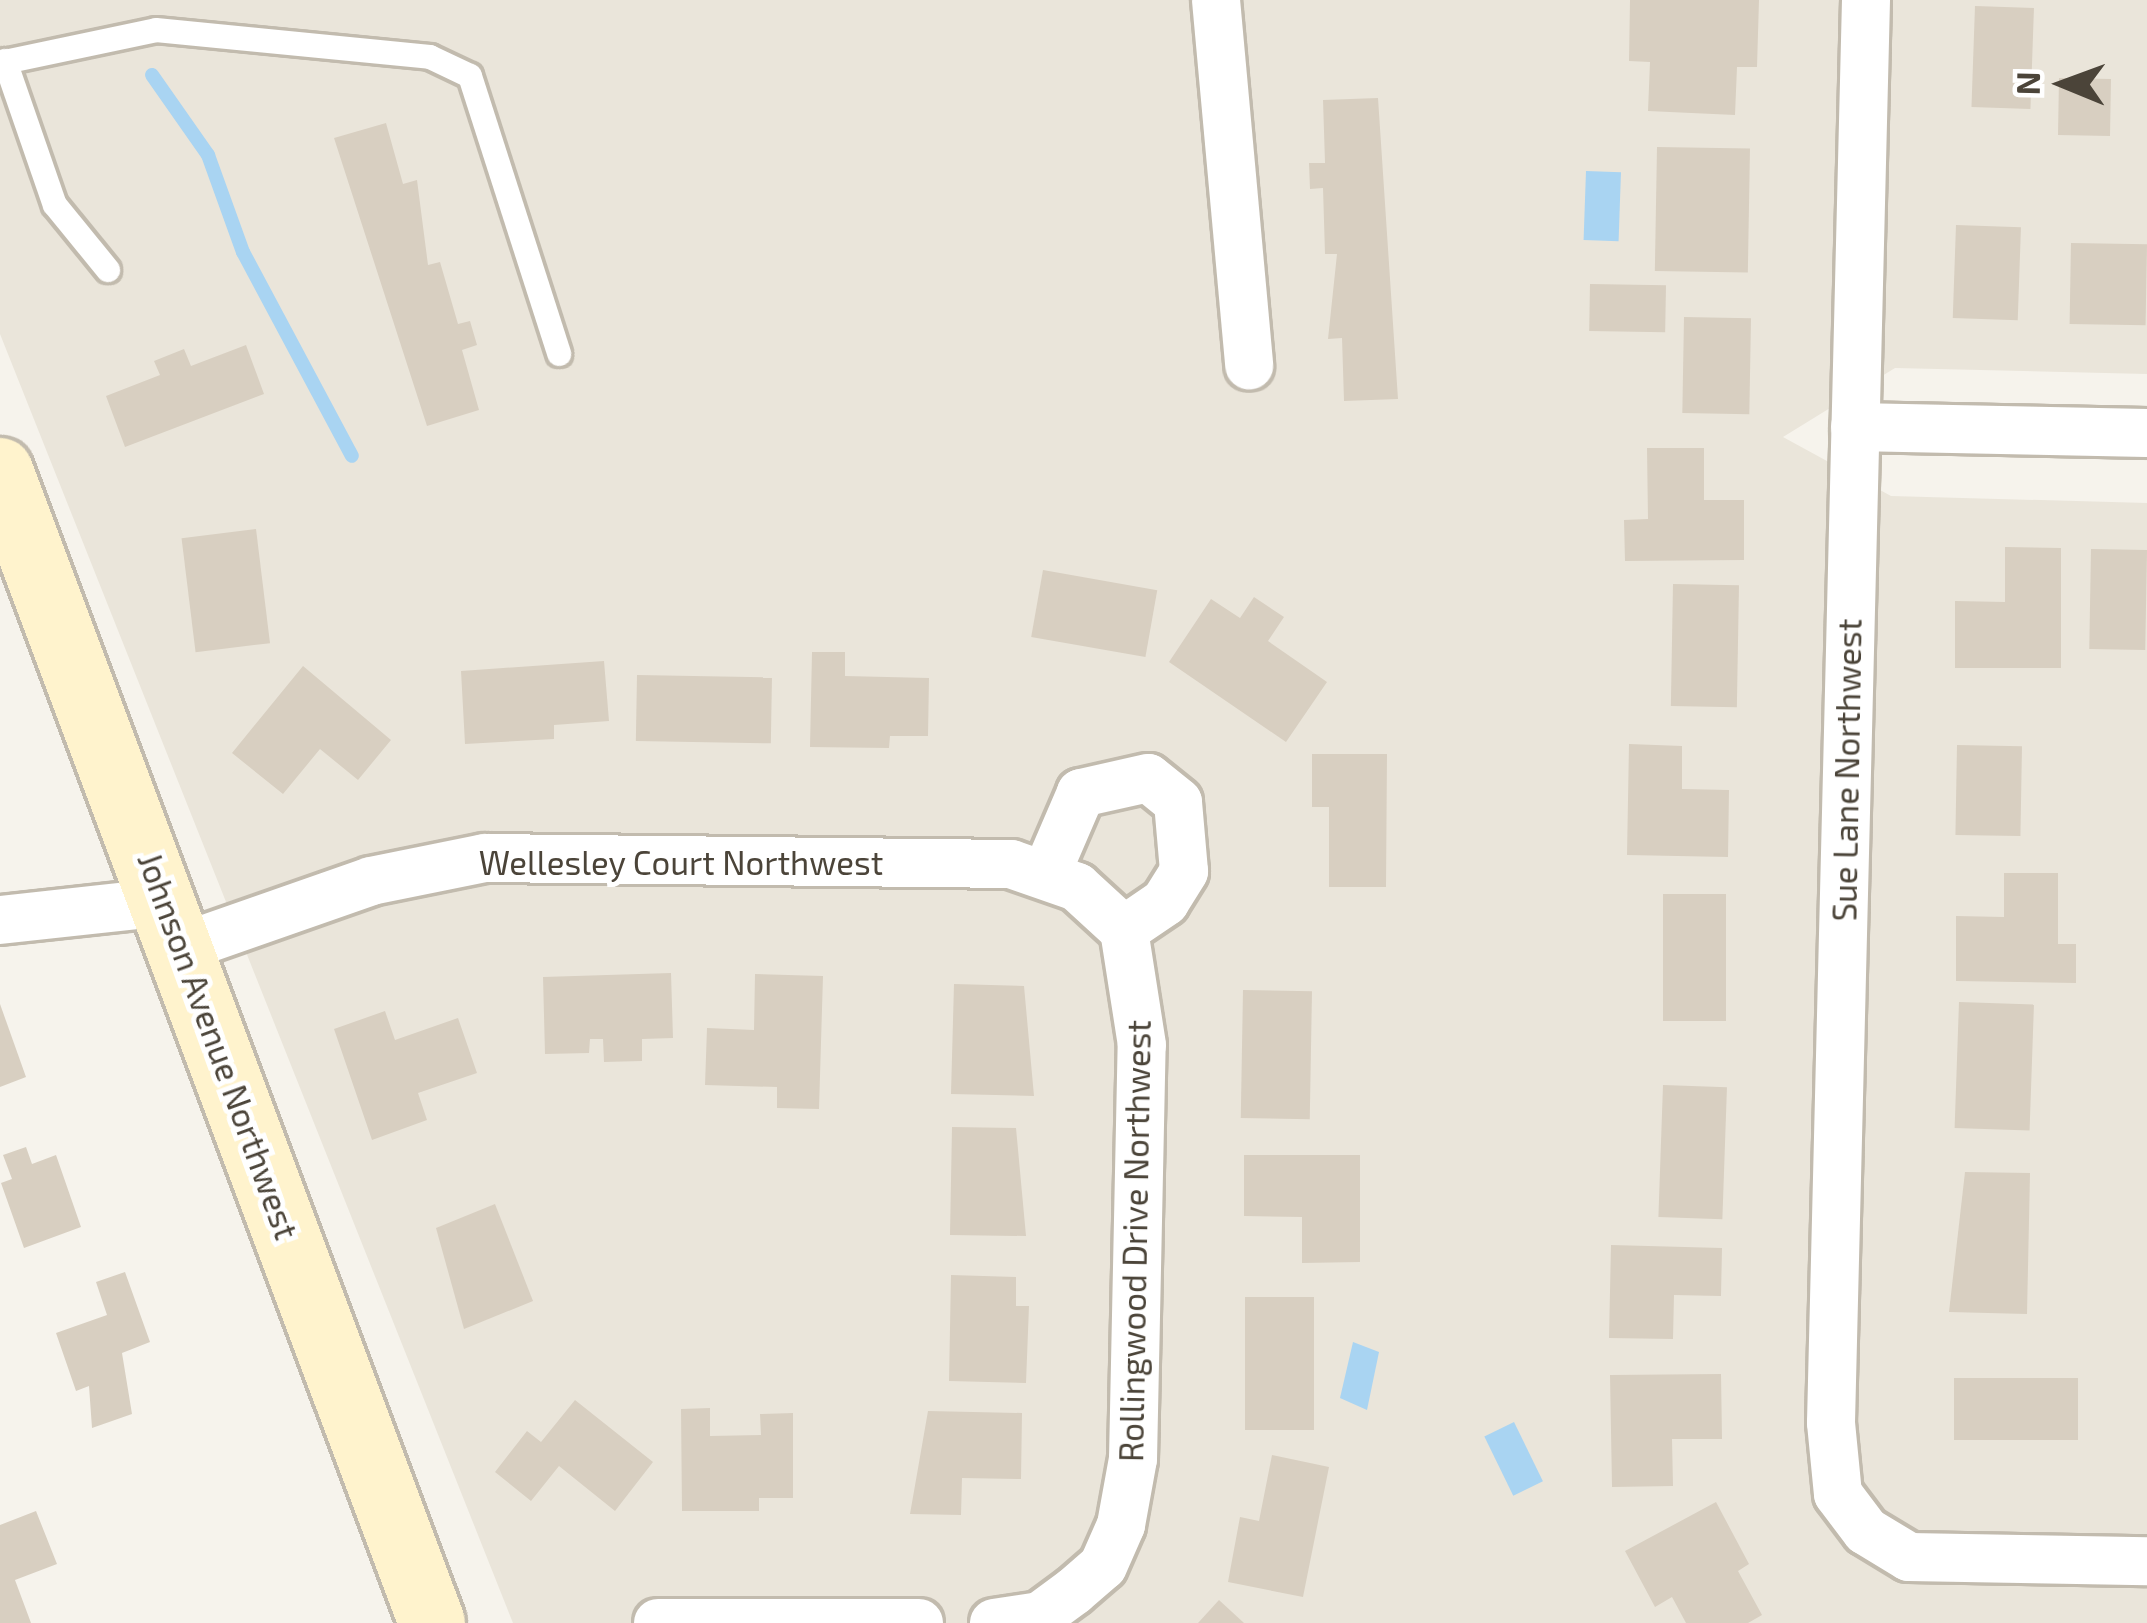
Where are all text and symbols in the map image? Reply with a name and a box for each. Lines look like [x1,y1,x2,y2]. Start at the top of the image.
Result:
north arrow [2003,24,2123,144]
text: N [2007,71,2047,96]
street label: Sue Lane Northwest [1825,618,1869,922]
street label: Wellesley Court Northwest [478,843,884,883]
street label: Johnson Avenue Northwest [129,847,307,1245]
street label: Rollingwood Drive Northwest [1111,1020,1159,1462]

